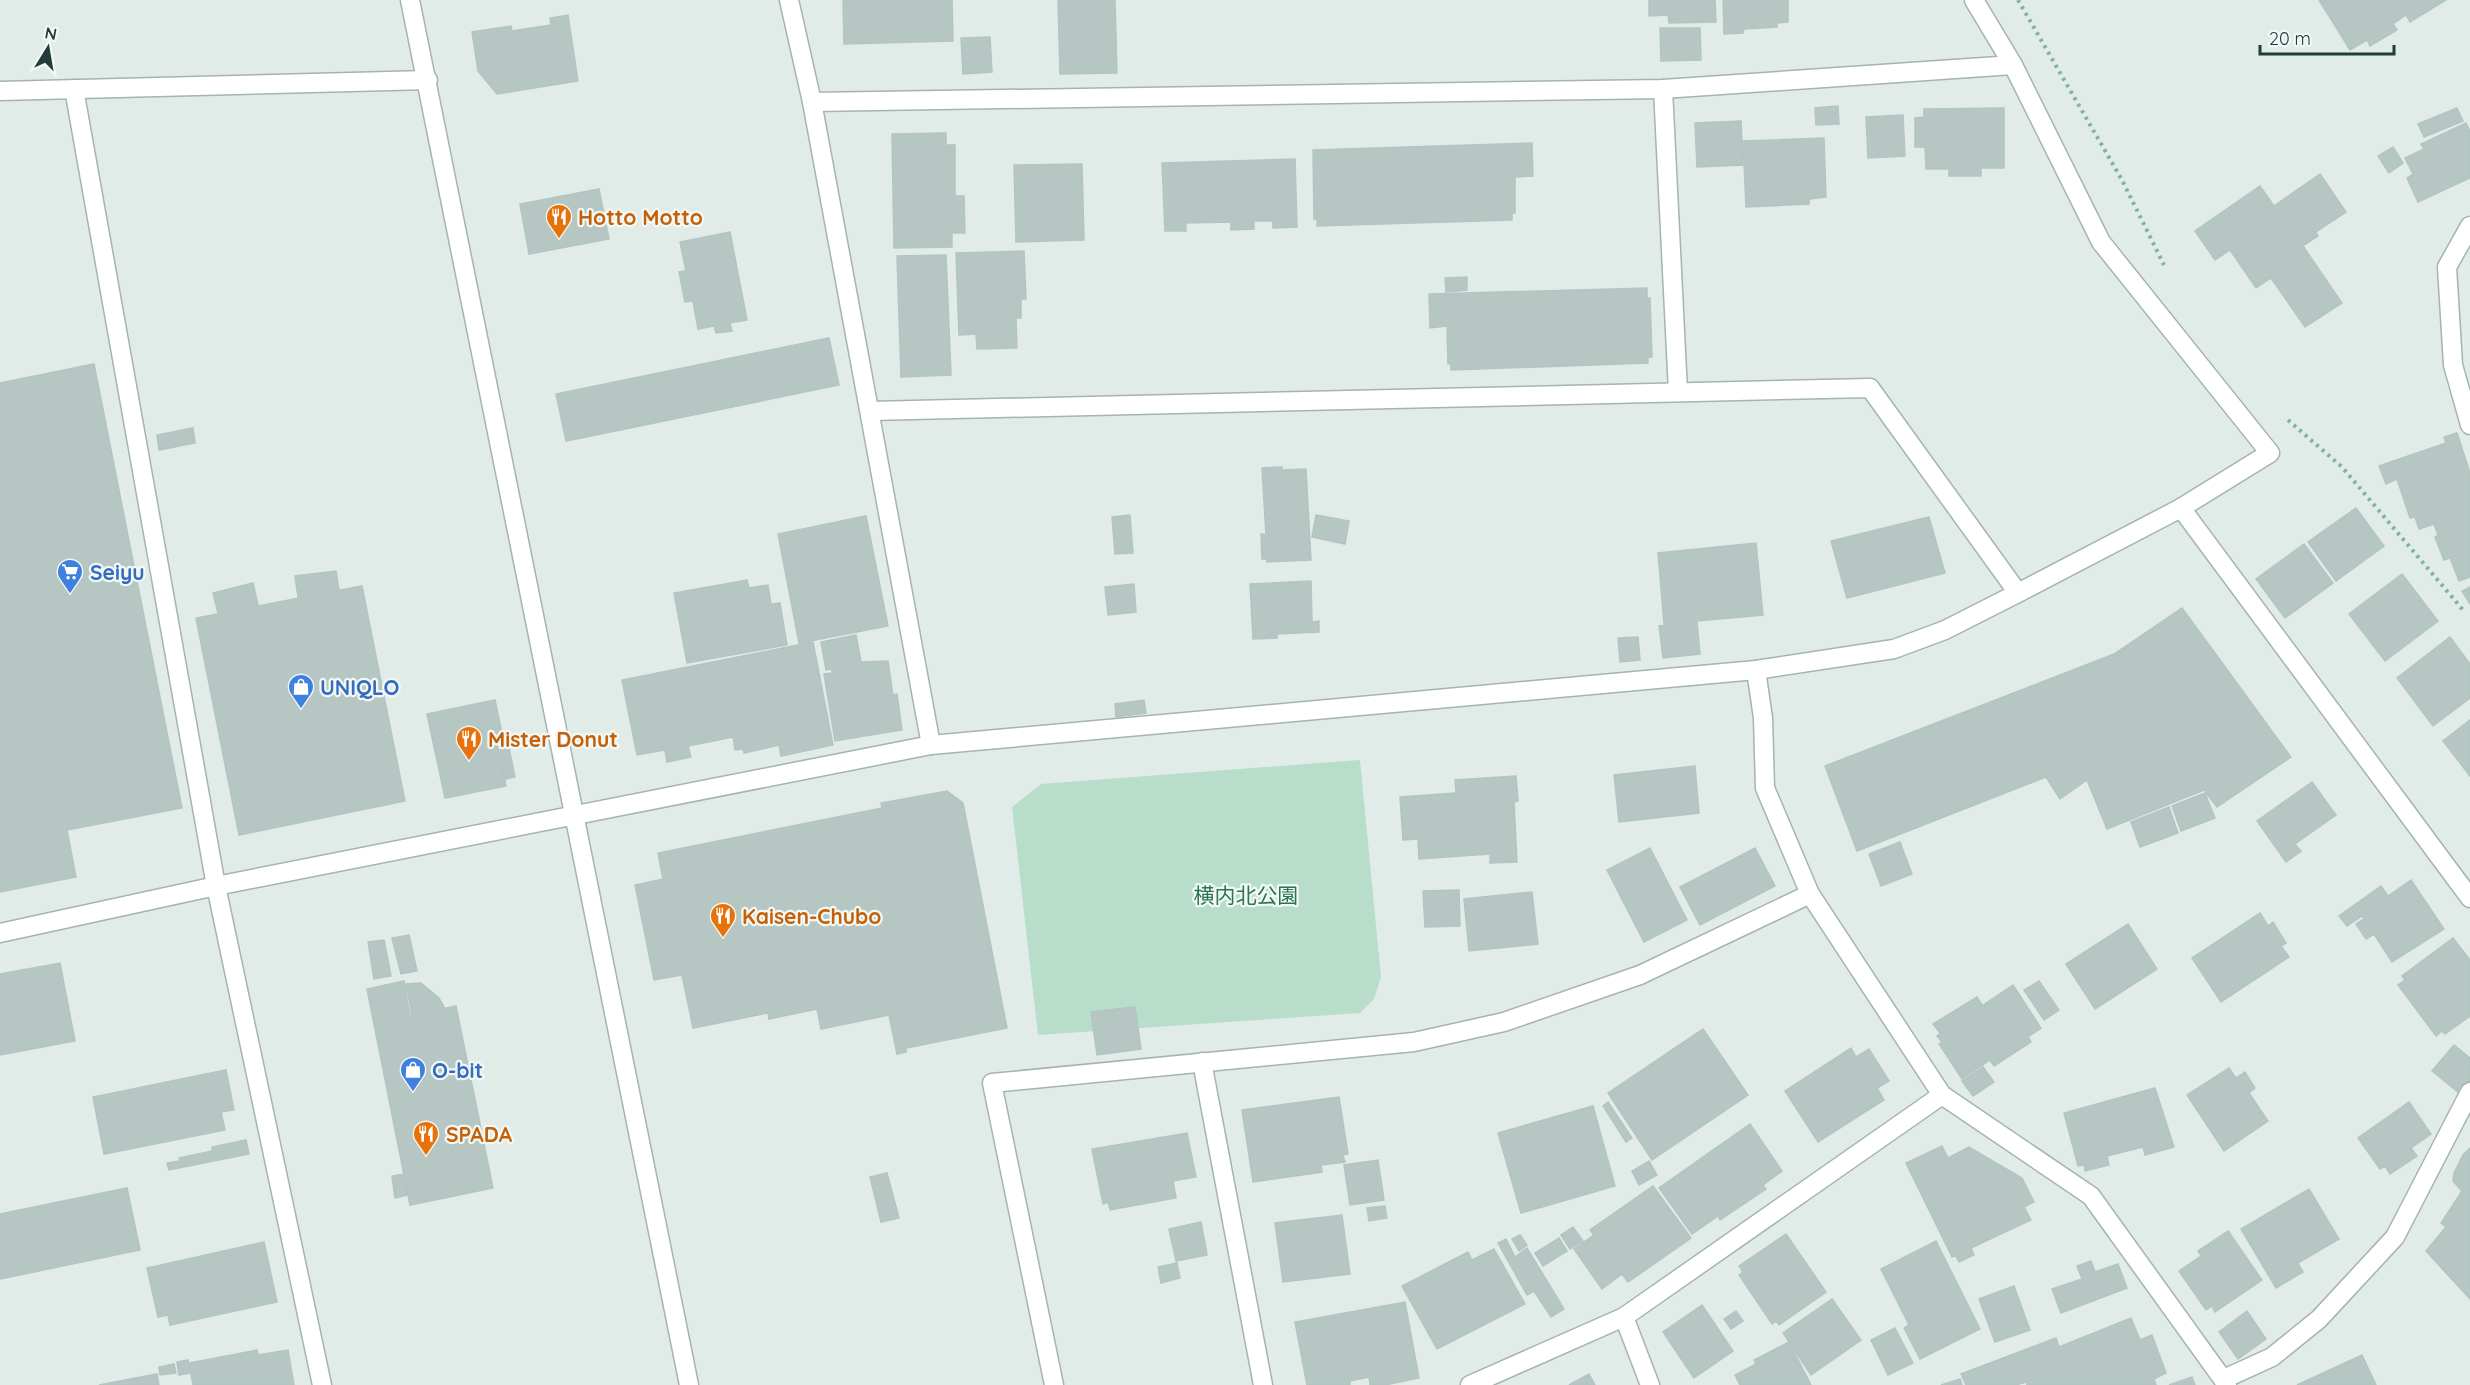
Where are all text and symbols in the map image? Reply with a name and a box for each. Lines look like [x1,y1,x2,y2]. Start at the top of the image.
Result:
north arrow [18,18,78,78]
scale bar [2260,18,2394,56]
text: N [43,22,59,44]
text: 20 m [2269,27,2311,50]
restaurant icon: Hotto Motto [544,202,574,240]
place label: Hotto Motto [578,204,703,230]
supermarket icon: Seiyu [55,557,85,595]
place label: Seiyu [90,559,145,585]
shop icon: UNIQLO [286,672,316,710]
place label: UNIQLO [320,674,399,700]
restaurant icon: Mister Donut [454,724,484,762]
place label: Mister Donut [488,726,618,752]
park label: 横内北公園 [1194,882,1299,908]
restaurant icon: Kaisen-Chubo [708,901,738,939]
place label: Kaisen-Chubo [742,903,881,929]
shop icon: O-bit [398,1055,428,1093]
place label: O-bit [432,1057,483,1083]
restaurant icon: SPADA [411,1119,441,1157]
place label: SPADA [446,1121,513,1147]

